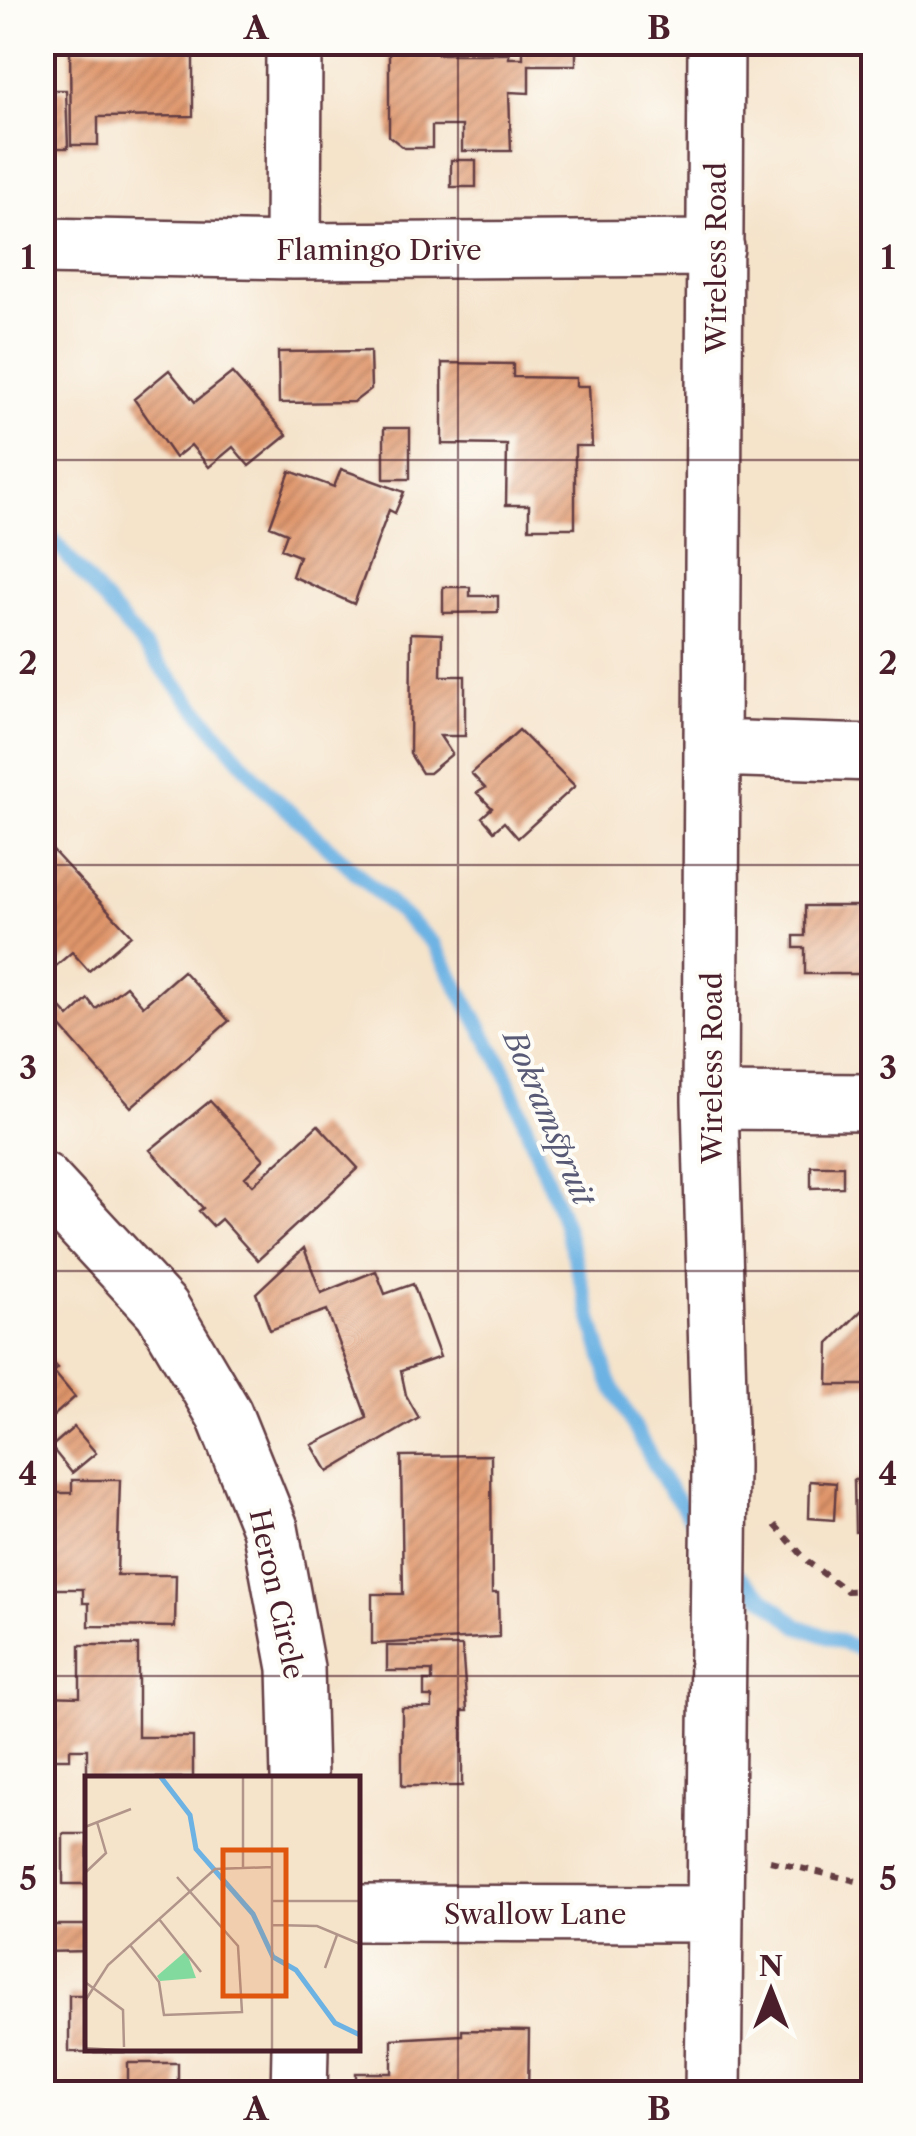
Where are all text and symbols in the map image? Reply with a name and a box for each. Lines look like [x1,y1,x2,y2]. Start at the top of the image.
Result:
text: A [243,8,270,47]
text: B [647,8,671,47]
street label: Wireless Road [699,162,733,355]
street label: Flamingo Drive [276,233,482,267]
text: 1 [21,238,36,277]
text: 1 [881,238,896,277]
text: 2 [19,643,37,682]
text: 2 [879,643,897,682]
street label: Wireless Road [695,972,729,1165]
water label: Bokramspruit [495,1023,603,1212]
text: 3 [19,1048,37,1087]
text: 3 [879,1048,897,1087]
text: 4 [19,1454,37,1493]
text: 4 [879,1454,897,1493]
street label: Heron Circle [242,1506,312,1682]
inset map [85,1776,360,2051]
text: 5 [19,1859,37,1898]
text: 5 [879,1859,897,1898]
street label: Swallow Lane [444,1897,626,1931]
north arrow [721,1941,821,2041]
text: N [759,1949,783,1983]
text: A [243,2089,270,2128]
text: B [647,2089,671,2128]

